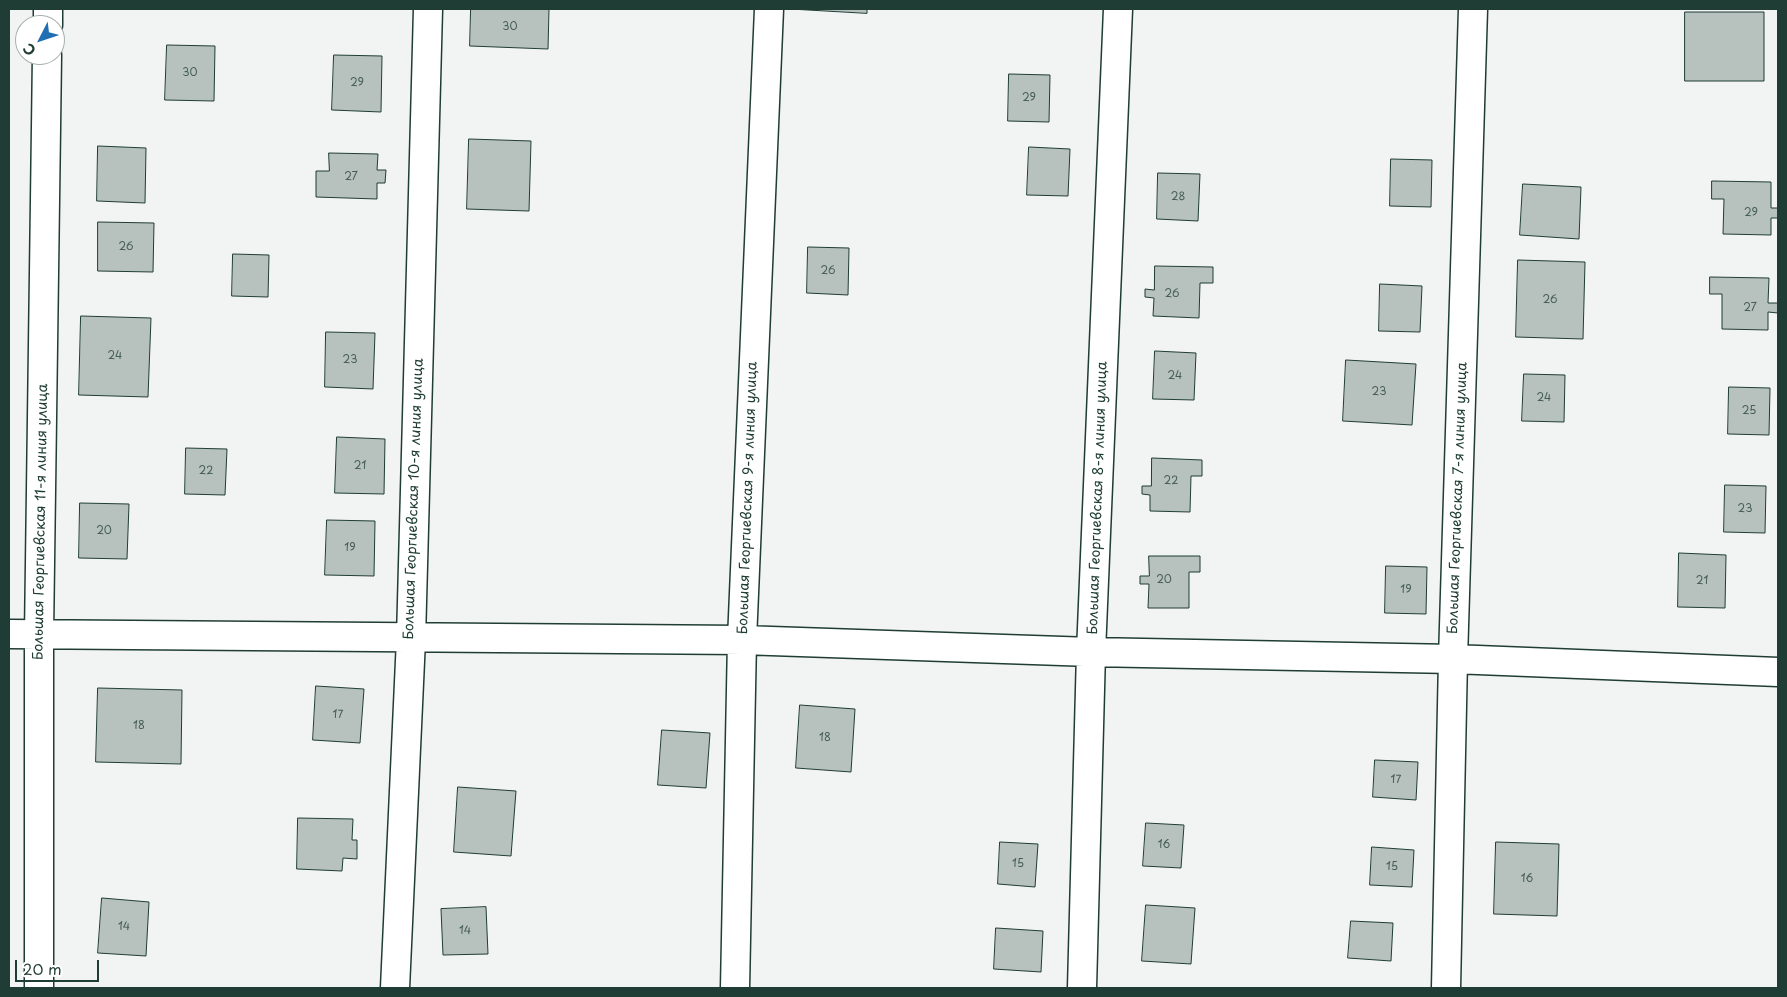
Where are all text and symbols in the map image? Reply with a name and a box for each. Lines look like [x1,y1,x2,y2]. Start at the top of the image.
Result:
north arrow [15,15,65,65]
house number: 30 [502,20,518,34]
text: С [18,39,40,60]
house number: 30 [182,66,198,80]
house number: 29 [350,76,364,90]
house number: 29 [1022,91,1036,105]
house number: 27 [344,170,358,184]
house number: 28 [1171,190,1185,204]
house number: 29 [1744,206,1758,220]
house number: 26 [118,240,134,254]
house number: 26 [820,264,836,278]
house number: 26 [1164,287,1180,301]
house number: 26 [1542,293,1558,307]
house number: 27 [1743,301,1757,315]
house number: 24 [108,349,122,363]
house number: 23 [343,353,357,367]
street label: Большая Георгиевская 10-я линия улица [401,358,427,640]
street label: Большая Георгиевская 9-я линия улица [735,361,761,635]
street label: Большая Георгиевская 8-я линия улица [1085,361,1111,635]
street label: Большая Георгиевская 7-я линия улица [1445,362,1471,634]
house number: 24 [1168,369,1182,383]
street label: Большая Георгиевская 11-я линия улица [30,384,52,660]
house number: 23 [1372,385,1386,399]
house number: 24 [1537,391,1551,405]
house number: 25 [1742,404,1756,418]
house number: 21 [354,459,366,473]
house number: 22 [199,464,213,478]
house number: 22 [1164,474,1178,488]
house number: 23 [1738,502,1752,516]
house number: 20 [96,524,112,538]
house number: 19 [344,541,356,555]
house number: 20 [1156,573,1172,587]
house number: 21 [1696,574,1708,588]
house number: 19 [1400,583,1412,597]
house number: 17 [333,708,343,722]
house number: 18 [133,719,145,733]
house number: 18 [819,731,831,745]
house number: 17 [1391,773,1401,787]
house number: 16 [1158,838,1170,852]
house number: 15 [1012,857,1024,871]
house number: 15 [1386,860,1398,874]
house number: 16 [1521,872,1533,886]
house number: 14 [118,920,130,934]
house number: 14 [459,924,471,938]
scale bar [18,950,101,982]
text: 20 m [23,957,62,980]

